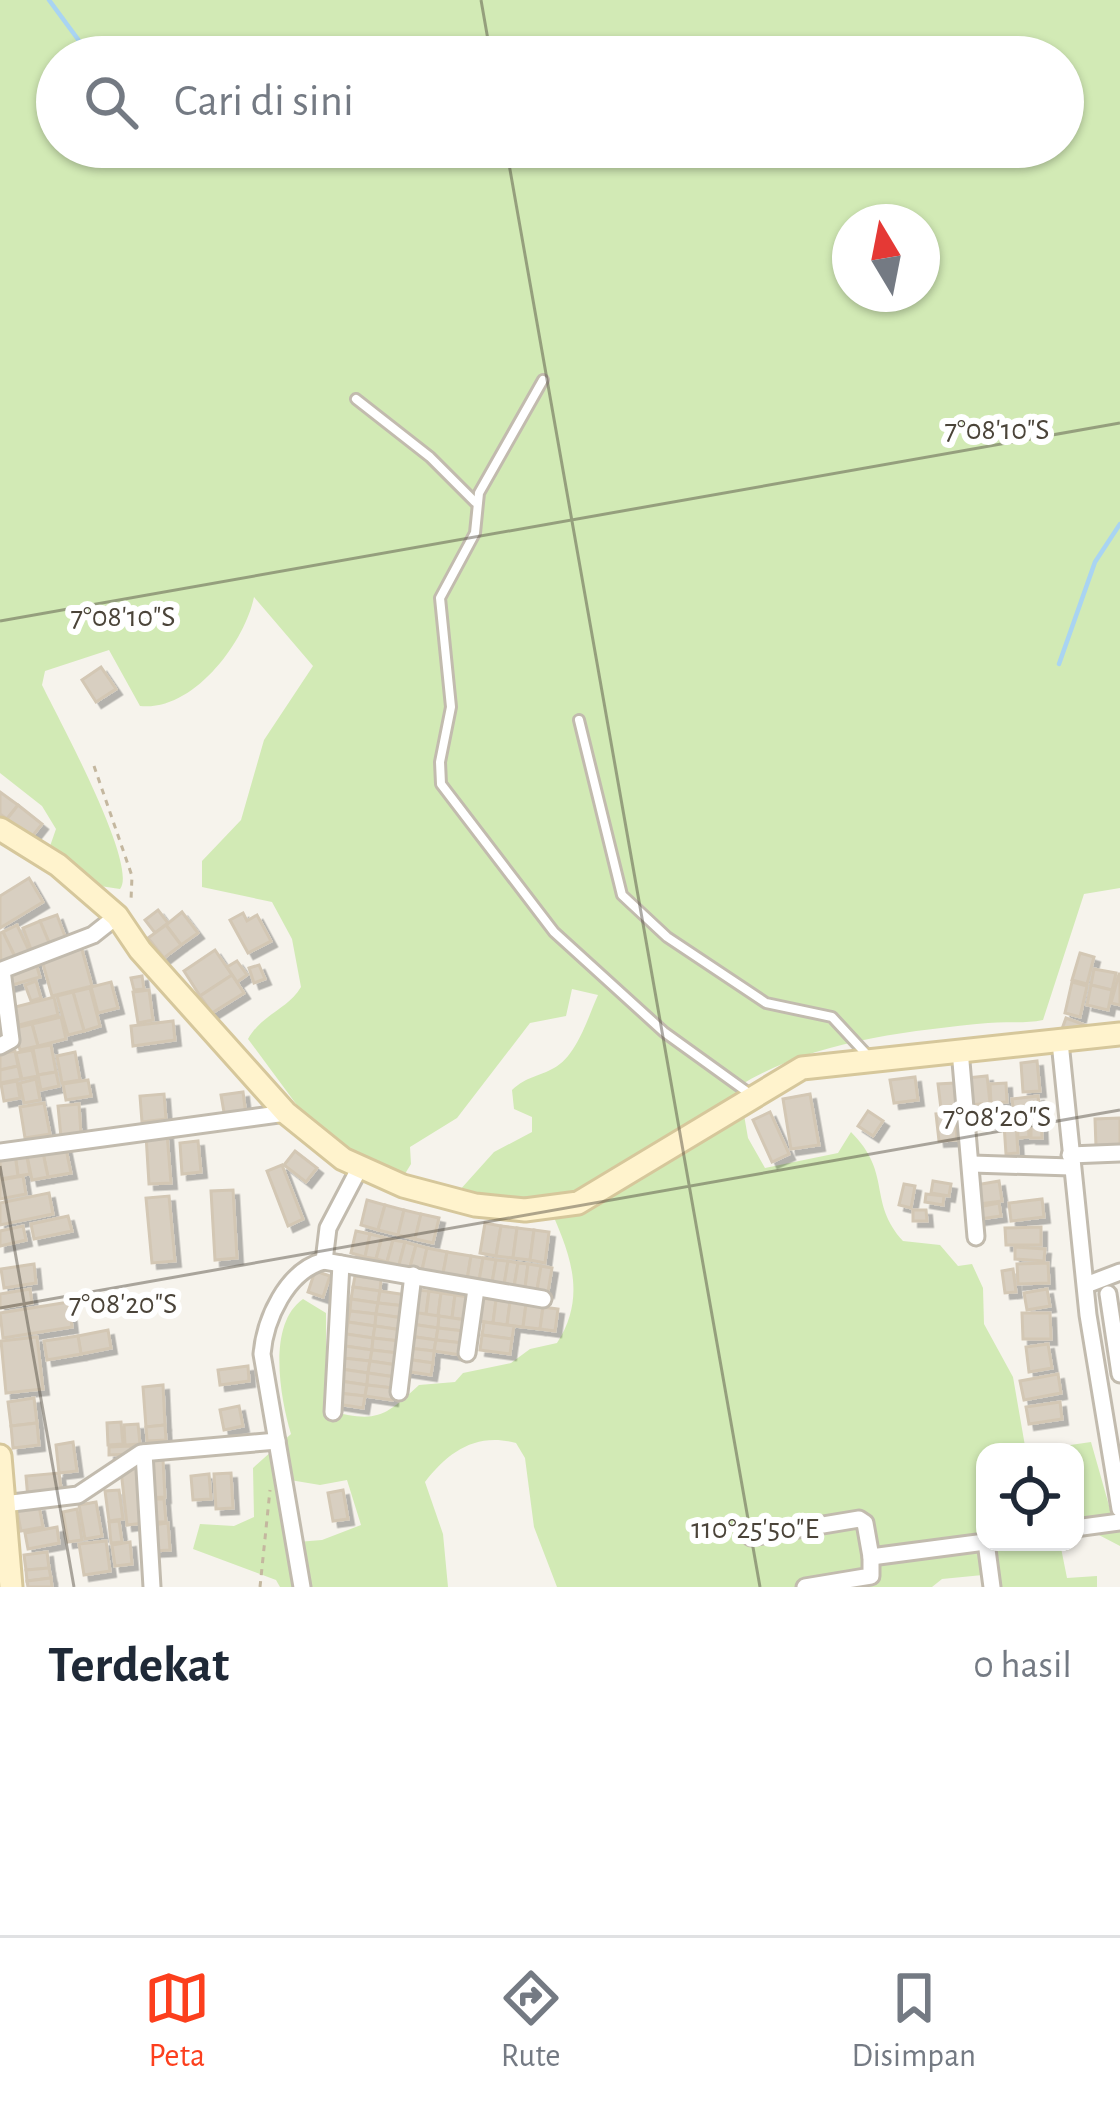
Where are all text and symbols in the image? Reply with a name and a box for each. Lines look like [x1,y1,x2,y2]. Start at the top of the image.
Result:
search box [36,36,1084,168]
icon: search [78,69,144,135]
text: Cari di sini [174,79,354,124]
north arrow [832,204,940,312]
text: 7°08'10"S [944,415,1050,445]
text: 7°08'10"S [70,602,176,632]
text: 7°08'20"S [943,1102,1051,1132]
text: 7°08'20"S [69,1289,177,1319]
map controls [976,1443,1084,1551]
button: locate [976,1443,1084,1551]
text: 110°25'50"E [691,1514,819,1544]
text: Terdekat [48,1640,229,1691]
text: 0 hasil [973,1646,1072,1685]
tab: Peta [144,1965,210,2077]
tab: Rute [498,1965,564,2077]
tab: Disimpan [851,1965,976,2077]

